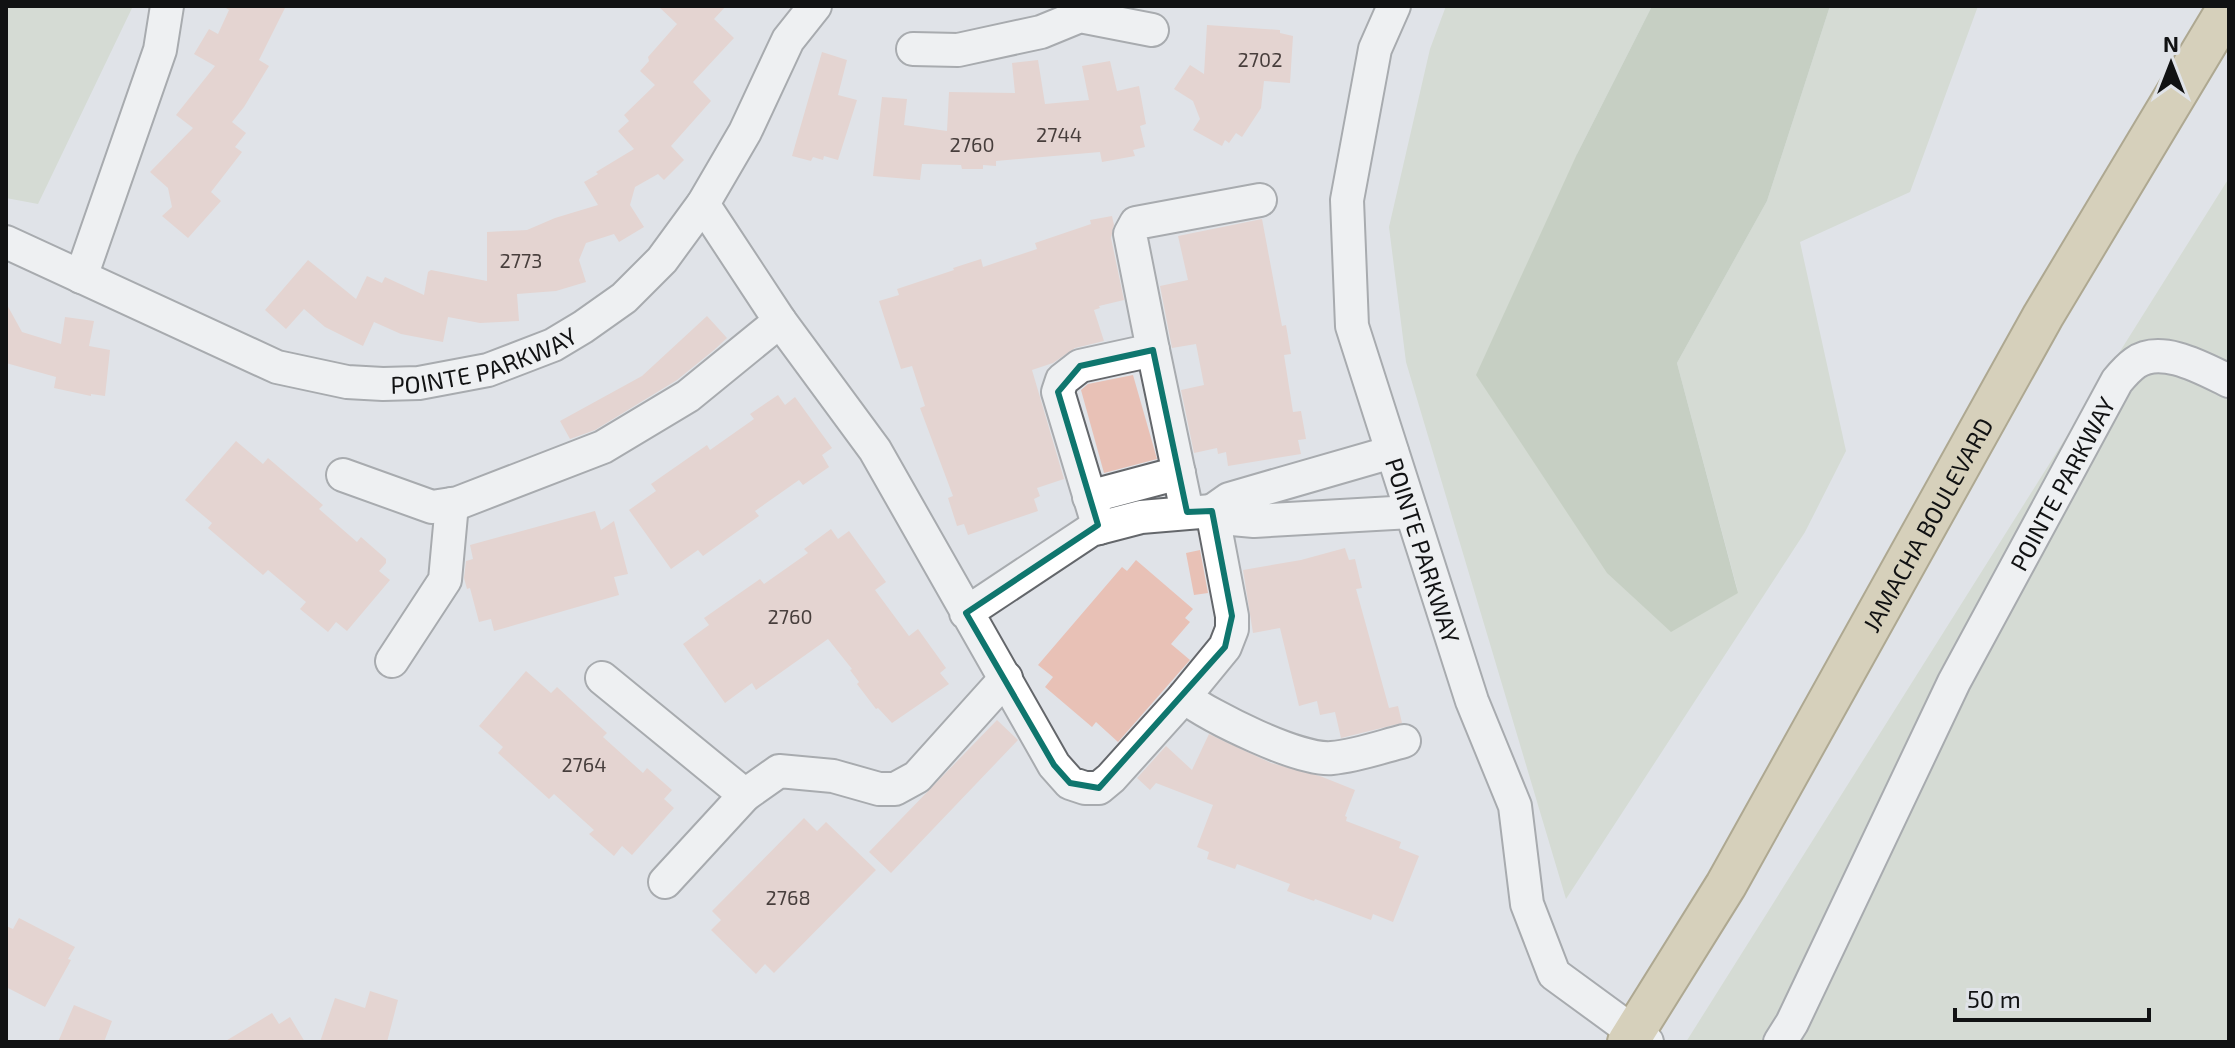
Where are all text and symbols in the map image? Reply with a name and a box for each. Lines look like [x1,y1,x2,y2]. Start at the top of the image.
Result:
north arrow [2131,24,2211,104]
text: N [2163,30,2179,56]
house number: 2702 [1238,47,1282,71]
house number: 2744 [1036,122,1082,146]
house number: 2760 [950,132,994,156]
house number: 2773 [500,248,542,272]
street label: POINTE PARKWAY [390,320,582,398]
street label: POINTE PARKWAY [2003,391,2120,575]
street label: JAMACHA BOULEVARD [1856,412,1998,636]
street label: POINTE PARKWAY [1380,454,1467,647]
house number: 2760 [768,604,812,628]
house number: 2764 [561,752,607,776]
house number: 2768 [765,885,811,909]
scale bar [1955,972,2149,1022]
text: 50 m [1967,984,2021,1013]

